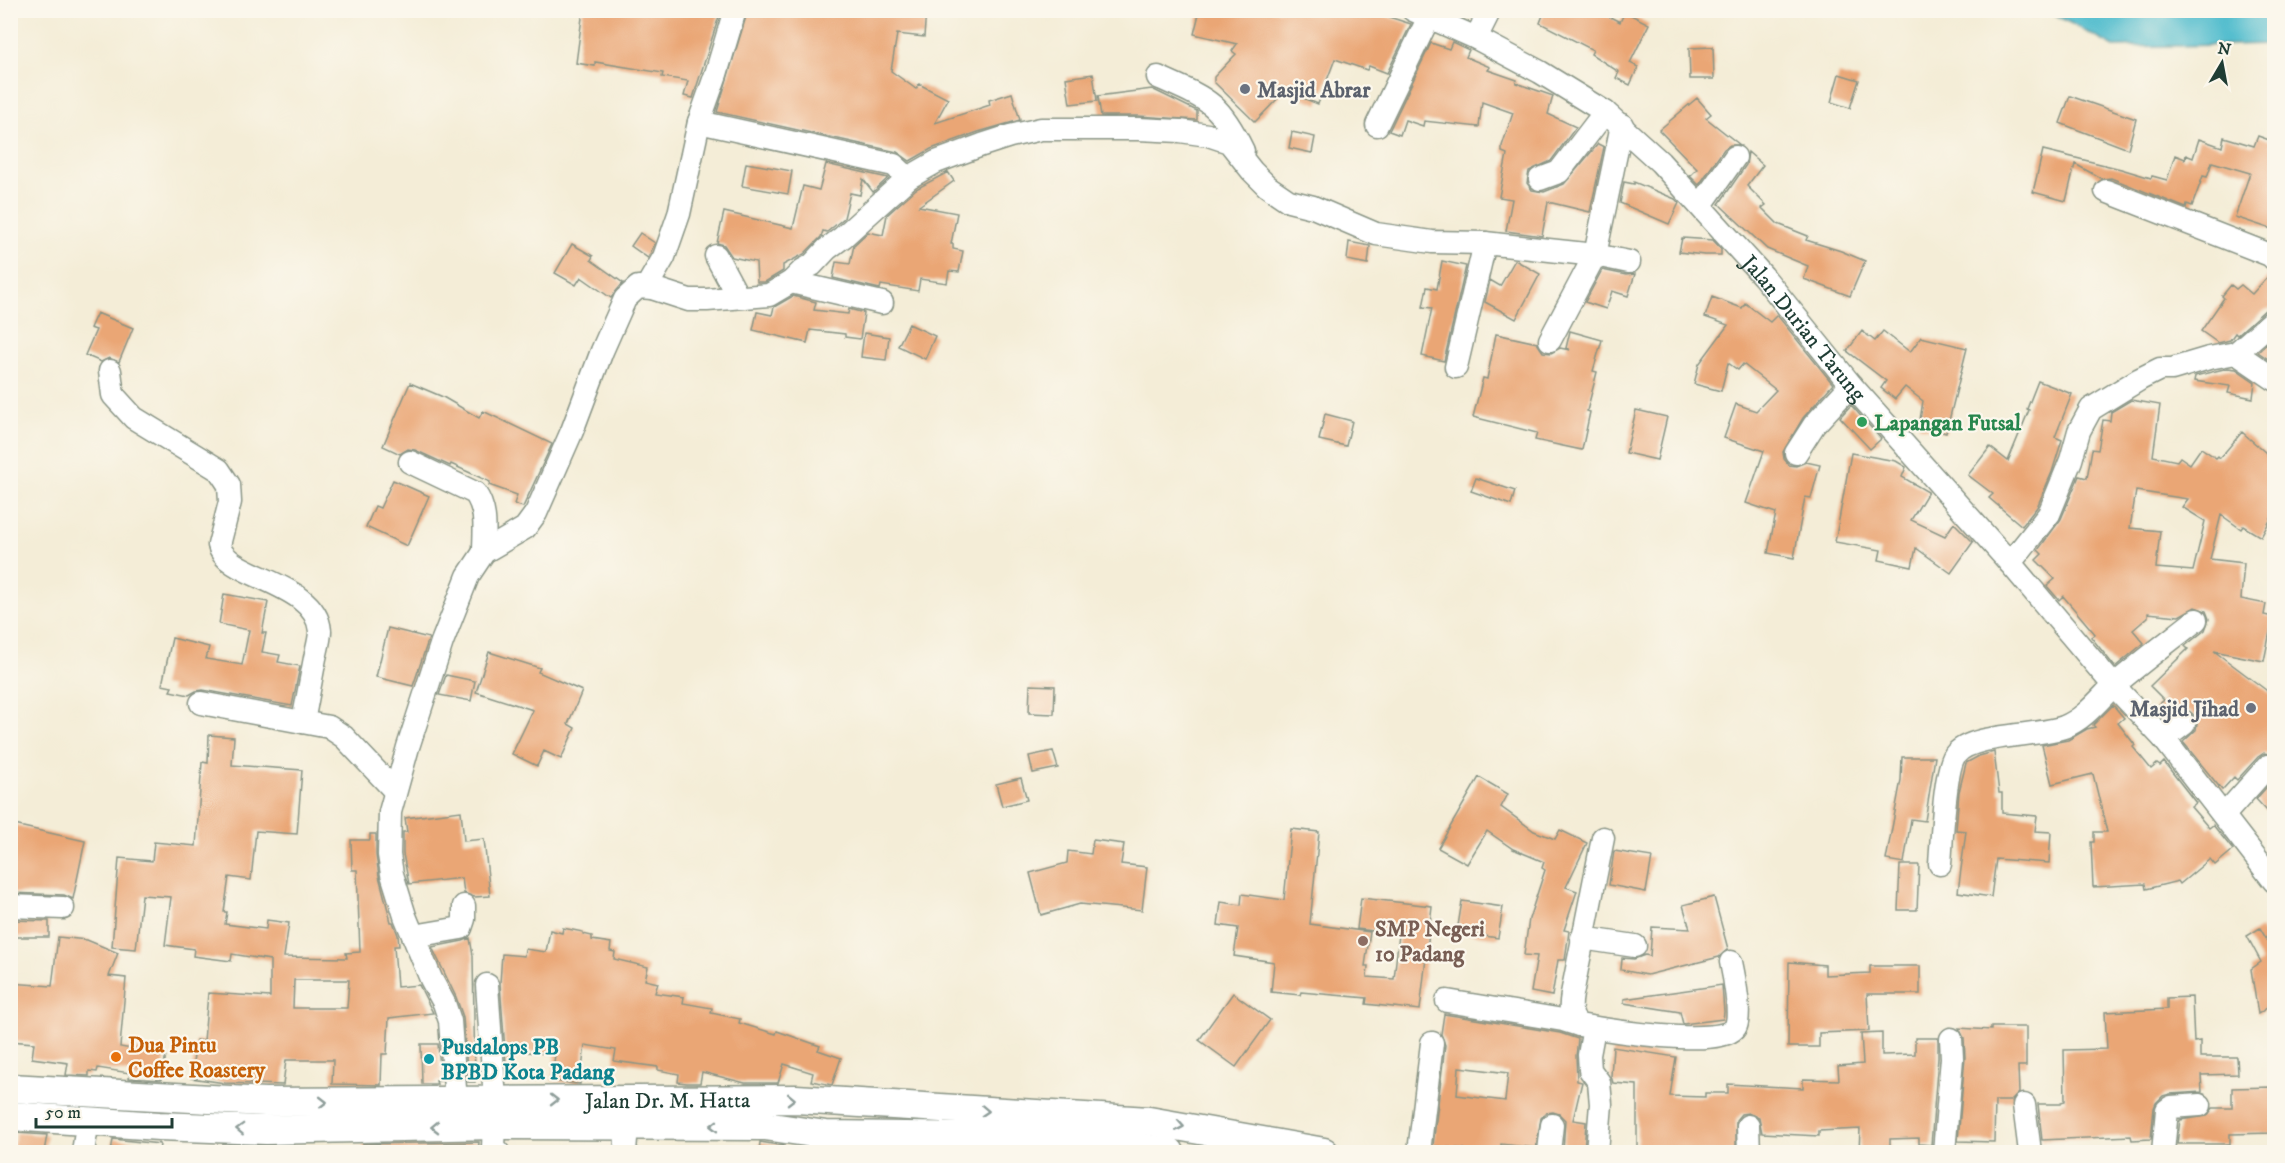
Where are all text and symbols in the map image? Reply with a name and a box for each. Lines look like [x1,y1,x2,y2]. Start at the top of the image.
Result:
north arrow [2192,33,2252,93]
text: N [2216,38,2233,60]
place label: Masjid Abrar [1257,77,1371,105]
marker: Masjid Abrar [1238,82,1252,96]
street label: Jalan Durian Tarung [1734,248,1871,408]
place label: Lapangan Futsal [1874,410,2022,437]
marker: Lapangan Futsal [1855,415,1869,429]
place label: Masjid Jihad [2130,696,2240,724]
marker: Masjid Jihad [2244,701,2258,715]
place label: SMP Negeri 10 Padang [1375,916,1485,968]
marker: SMP Negeri 10 Padang [1356,934,1370,948]
place label: Dua Pintu Coffee Roastery [128,1032,266,1084]
place label: Pusdalops PB BPBD Kota Padang [441,1034,616,1086]
marker: Dua Pintu Coffee Roastery [109,1050,123,1064]
marker: Pusdalops PB BPBD Kota Padang [422,1052,436,1066]
street label: Jalan Dr. M. Hatta [583,1087,751,1115]
scale bar [36,1091,172,1129]
one-way arrow [786,1093,795,1106]
one-way arrow [549,1094,558,1106]
one-way arrow [318,1096,327,1108]
text: 50 m [45,1102,81,1124]
one-way arrow [981,1104,990,1117]
one-way arrow [431,1120,440,1133]
one-way arrow [710,1120,719,1132]
one-way arrow [1175,1120,1184,1132]
one-way arrow [236,1123,245,1136]

